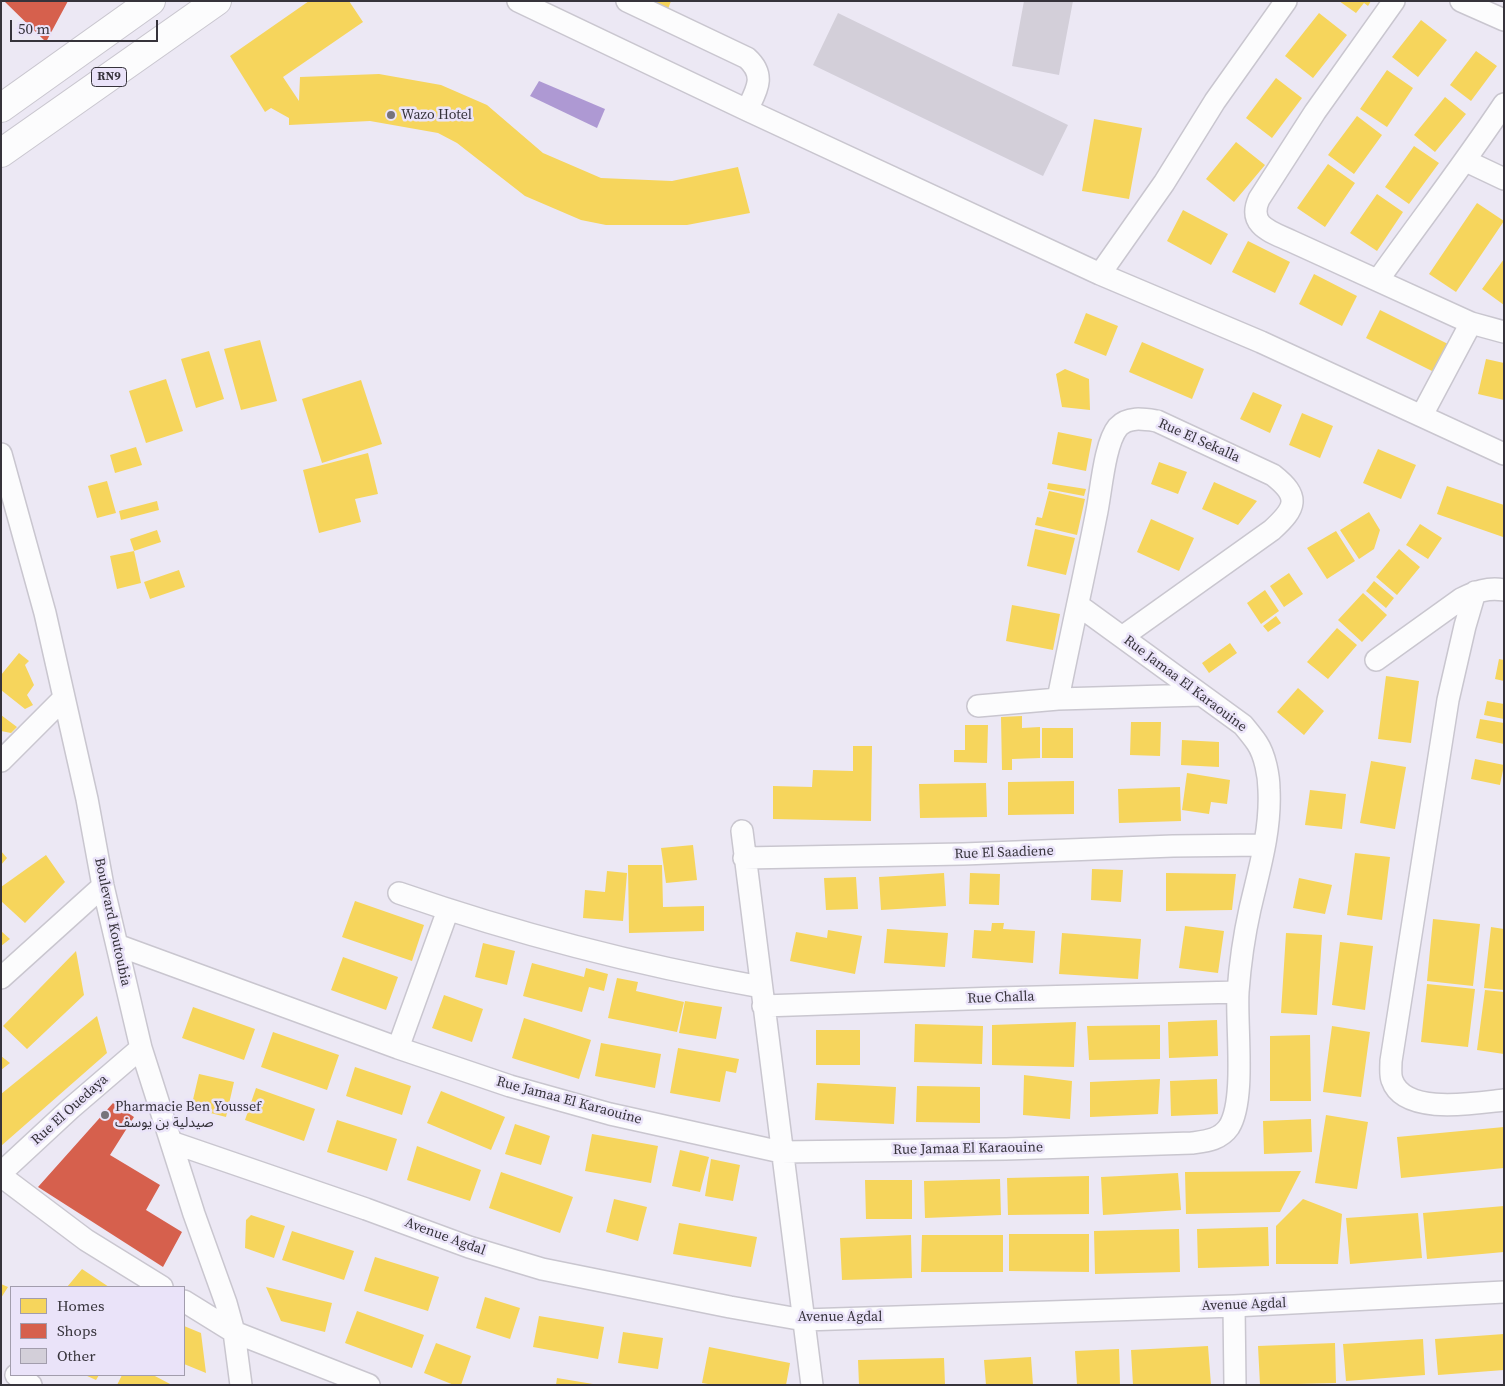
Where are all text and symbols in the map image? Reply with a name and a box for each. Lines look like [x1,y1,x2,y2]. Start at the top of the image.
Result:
scale bar [12,10,160,42]
text: 50 m [18,18,50,39]
road number: RN9 [92,68,126,86]
place label: Wazo Hotel [401,107,472,123]
marker: Wazo Hotel [385,109,397,121]
street label: Rue El Sekalla [1156,416,1242,466]
street label: Rue Jamaa El Karaouine [1120,632,1250,736]
street label: Rue El Saadiene [954,843,1054,863]
street label: Boulevard Koutoubia [90,856,134,988]
street label: Rue Challa [967,988,1035,1008]
street label: Rue El Ouedaya [28,1071,112,1149]
street label: Rue Jamaa El Karaouine [494,1073,644,1129]
place label: Pharmacie Ben Youssef صيدلية بن يوسف [115,1099,261,1132]
marker: Pharmacie Ben Youssef صيدلية بن يوسف [99,1109,111,1121]
street label: Rue Jamaa El Karaouine [893,1139,1043,1159]
street label: Avenue Agdal [402,1215,488,1259]
legend [10,1286,185,1376]
text: Homes [57,1295,104,1316]
street label: Avenue Agdal [1201,1295,1287,1315]
street label: Avenue Agdal [798,1309,882,1325]
text: Shops [57,1320,97,1341]
text: Other [57,1345,96,1366]

